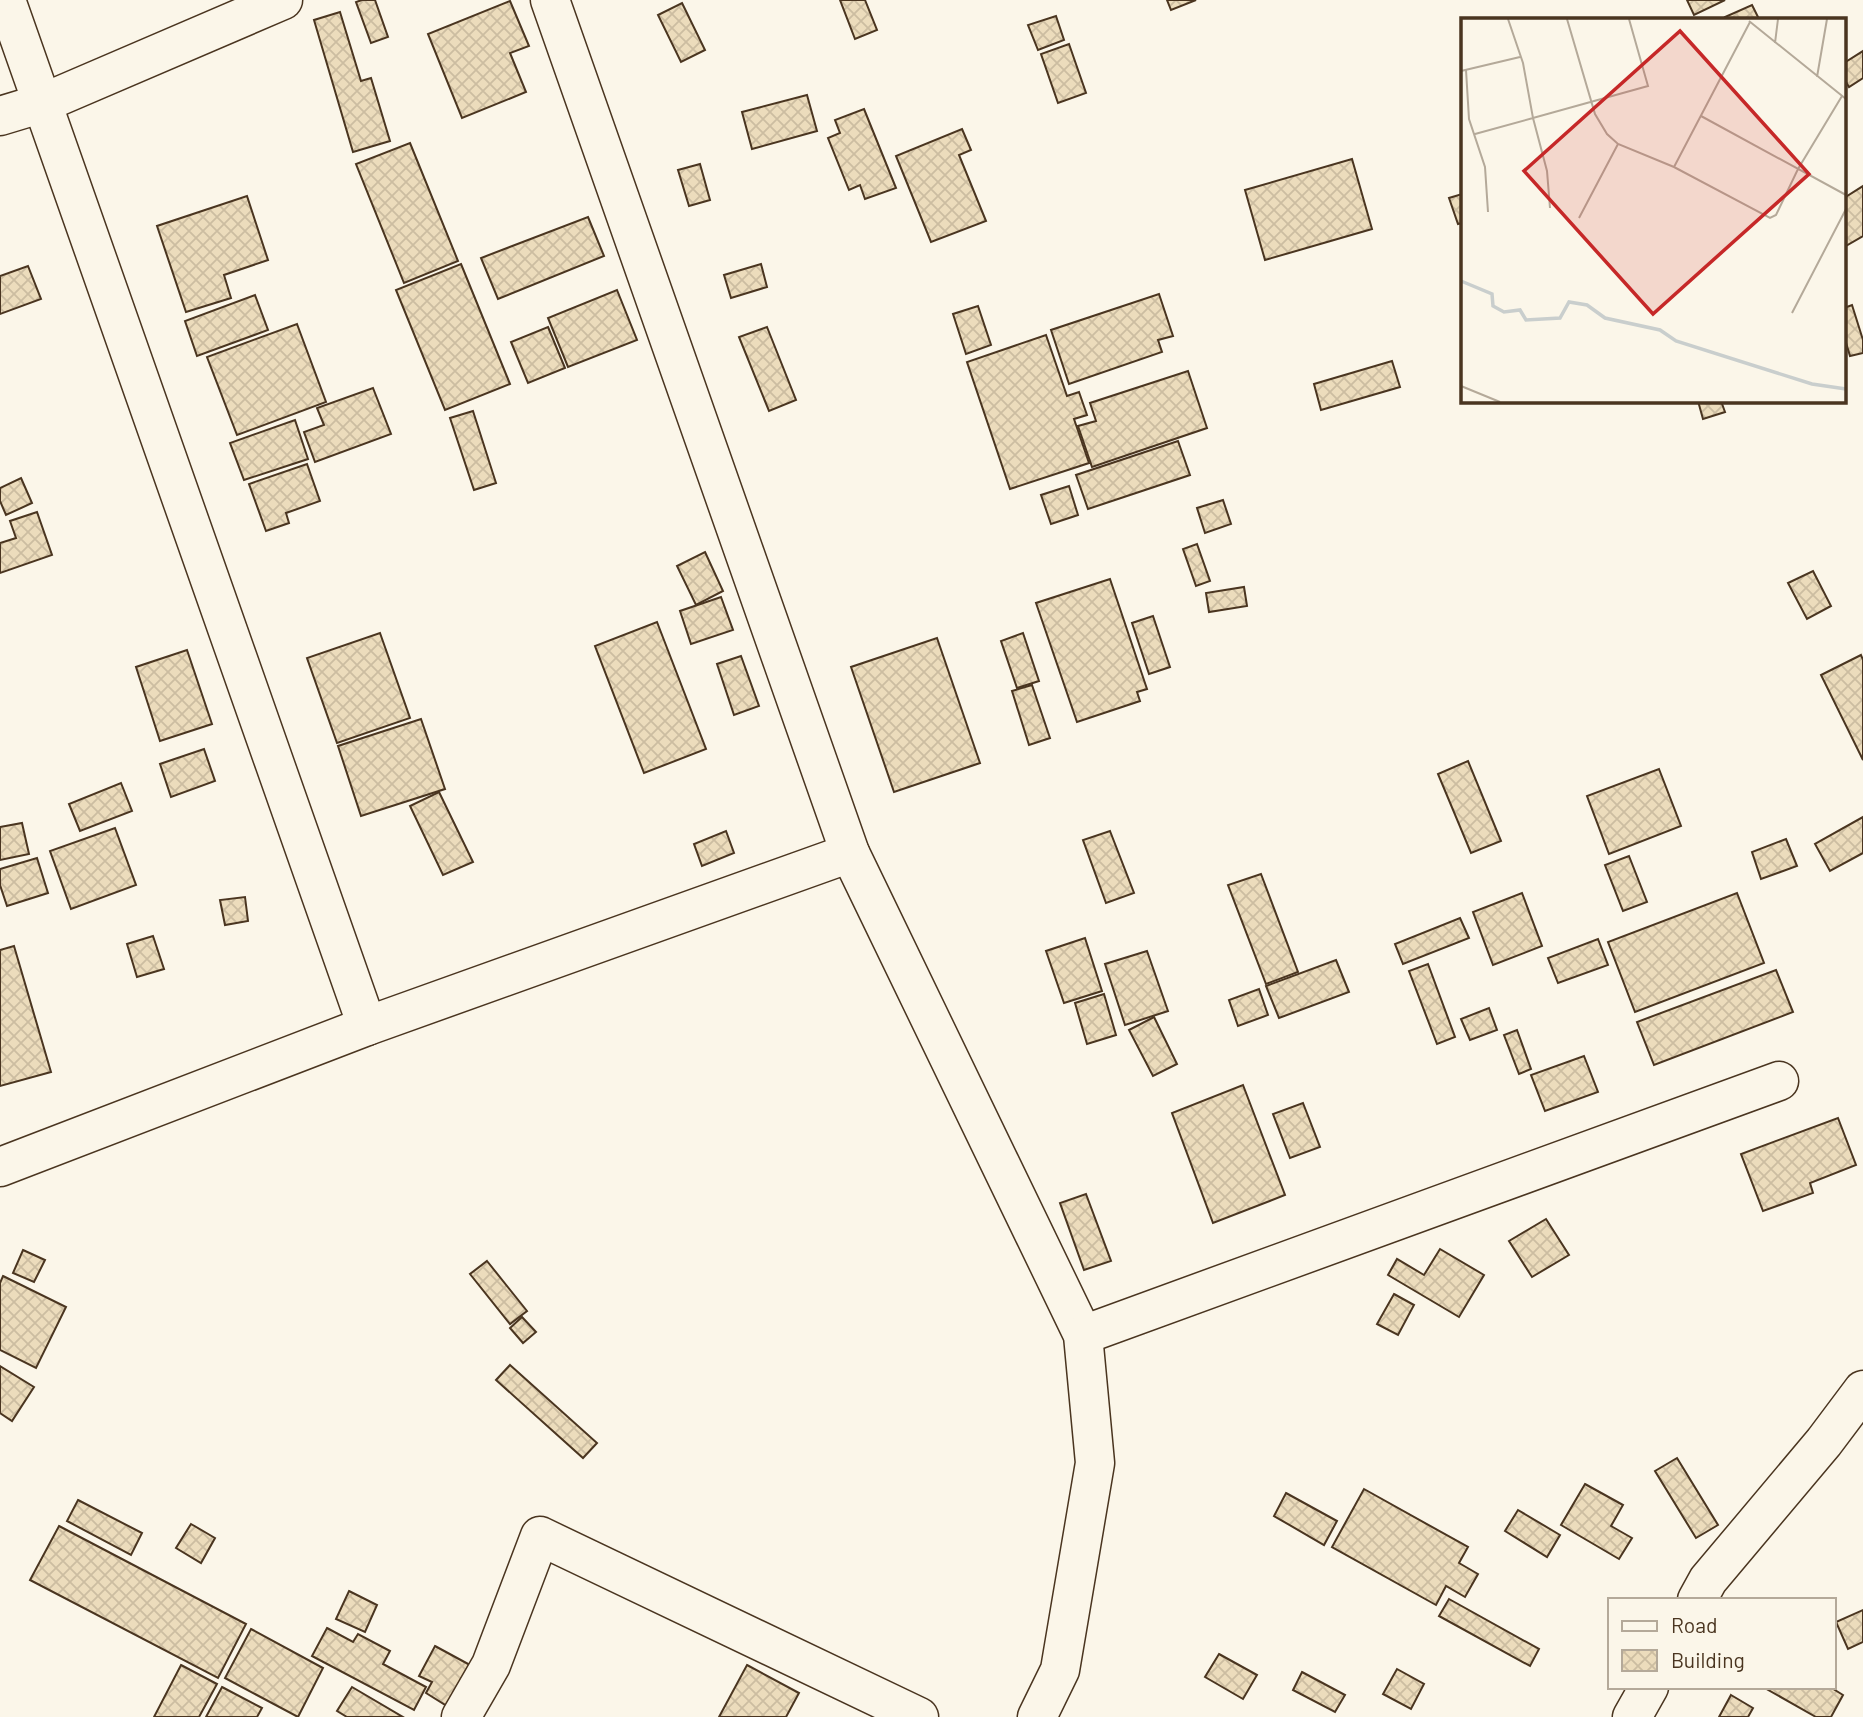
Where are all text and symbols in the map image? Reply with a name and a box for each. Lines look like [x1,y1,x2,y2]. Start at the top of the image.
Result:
inset map [1461,18,1846,402]
legend [1608,1598,1835,1689]
text: Road [1671,1612,1717,1637]
text: Building [1671,1647,1745,1672]

